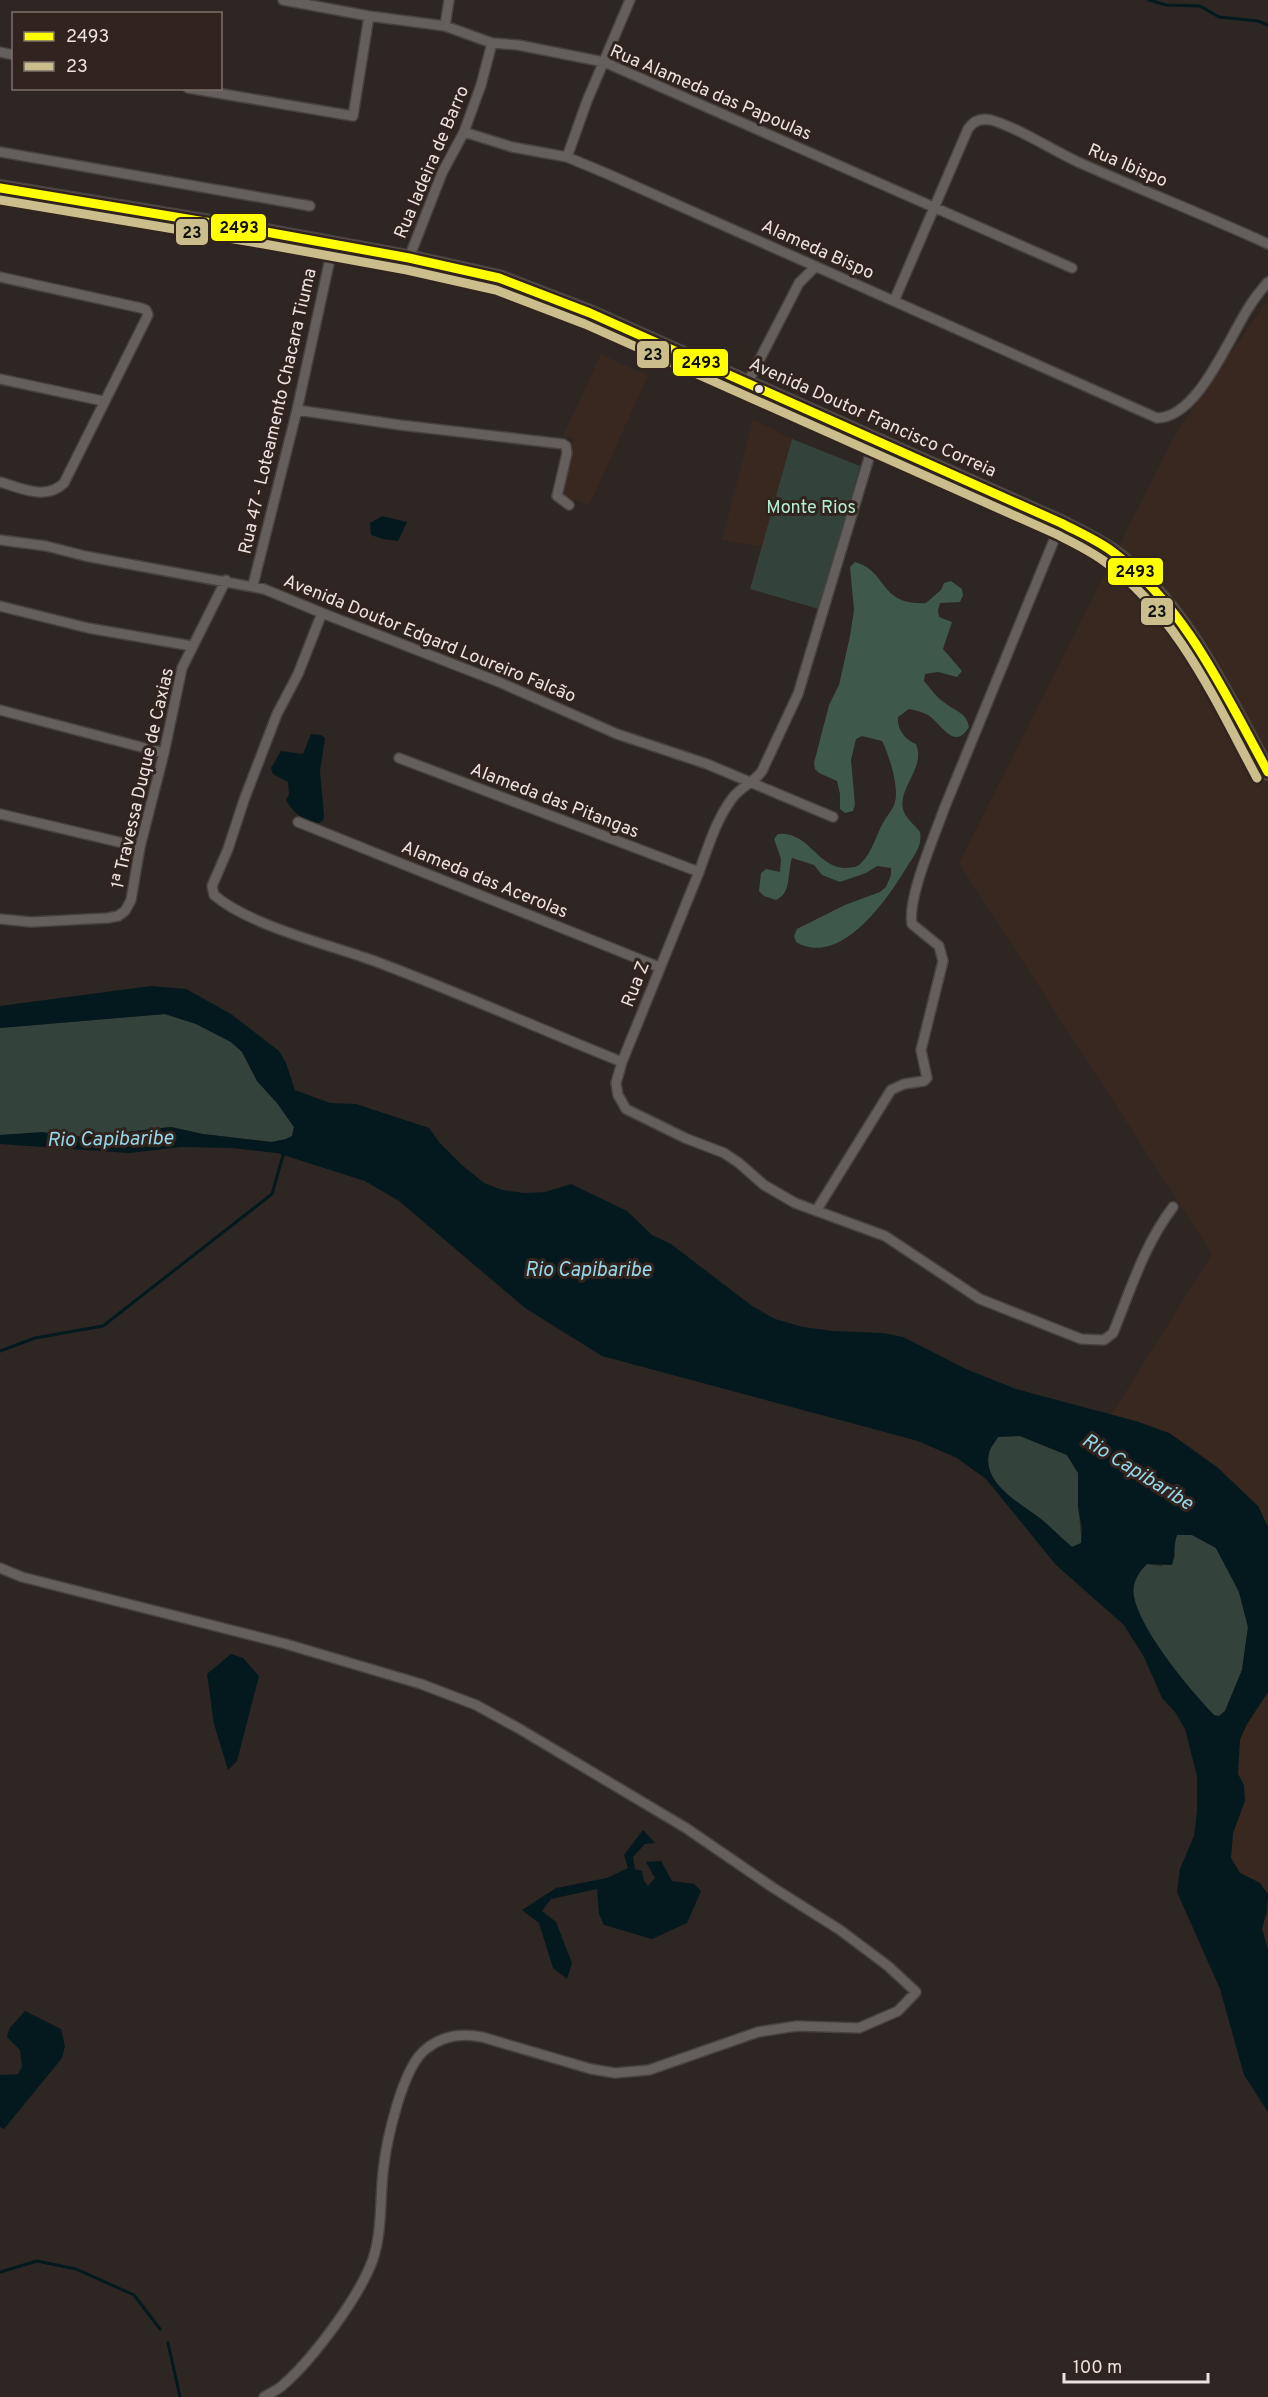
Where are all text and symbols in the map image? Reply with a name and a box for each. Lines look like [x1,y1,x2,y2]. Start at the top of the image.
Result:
legend [12,12,222,90]
text: 2493 [66,26,109,49]
street label: Rua Alameda das Papoulas [606,40,815,146]
text: 23 [66,56,88,79]
street label: Rua ladeira de Barro [390,83,475,243]
street label: Rua Ibispo [1084,139,1171,193]
line badge: 2493 [210,213,267,242]
street label: Alameda Bispo [757,215,877,286]
line badge: 23 [175,218,209,246]
text: 2493 [219,219,259,239]
text: 23 [182,224,202,244]
street label: Rua 47 - Loteamento Chacara Tiuma [234,266,323,557]
line badge: 23 [636,340,670,369]
text: 23 [643,346,663,366]
line badge: 2493 [672,348,729,377]
street label: Avenida Doutor Francisco Correia [745,353,1000,483]
text: 2493 [681,354,721,374]
unlabelled marker [753,383,765,395]
park label: Monte Rios [766,497,856,520]
line badge: 2493 [1107,557,1164,586]
text: 2493 [1115,563,1155,583]
street label: Avenida Doutor Edgard Loureiro Falcão [280,570,579,709]
line badge: 23 [1140,597,1174,626]
text: 23 [1147,603,1167,623]
street label: 1ª Travessa Duque de Caxias [107,666,180,891]
street label: Alameda das Pitangas [467,759,642,844]
street label: Alameda das Acerolas [398,836,571,924]
street label: Rua Z [617,958,656,1011]
water label: Rio Capibaribe [47,1126,174,1154]
water label: Rio Capibaribe [525,1258,652,1284]
water label: Rio Capibaribe [1076,1428,1198,1518]
scale bar [1064,2346,1208,2384]
text: 100 m [1073,2357,1122,2380]

